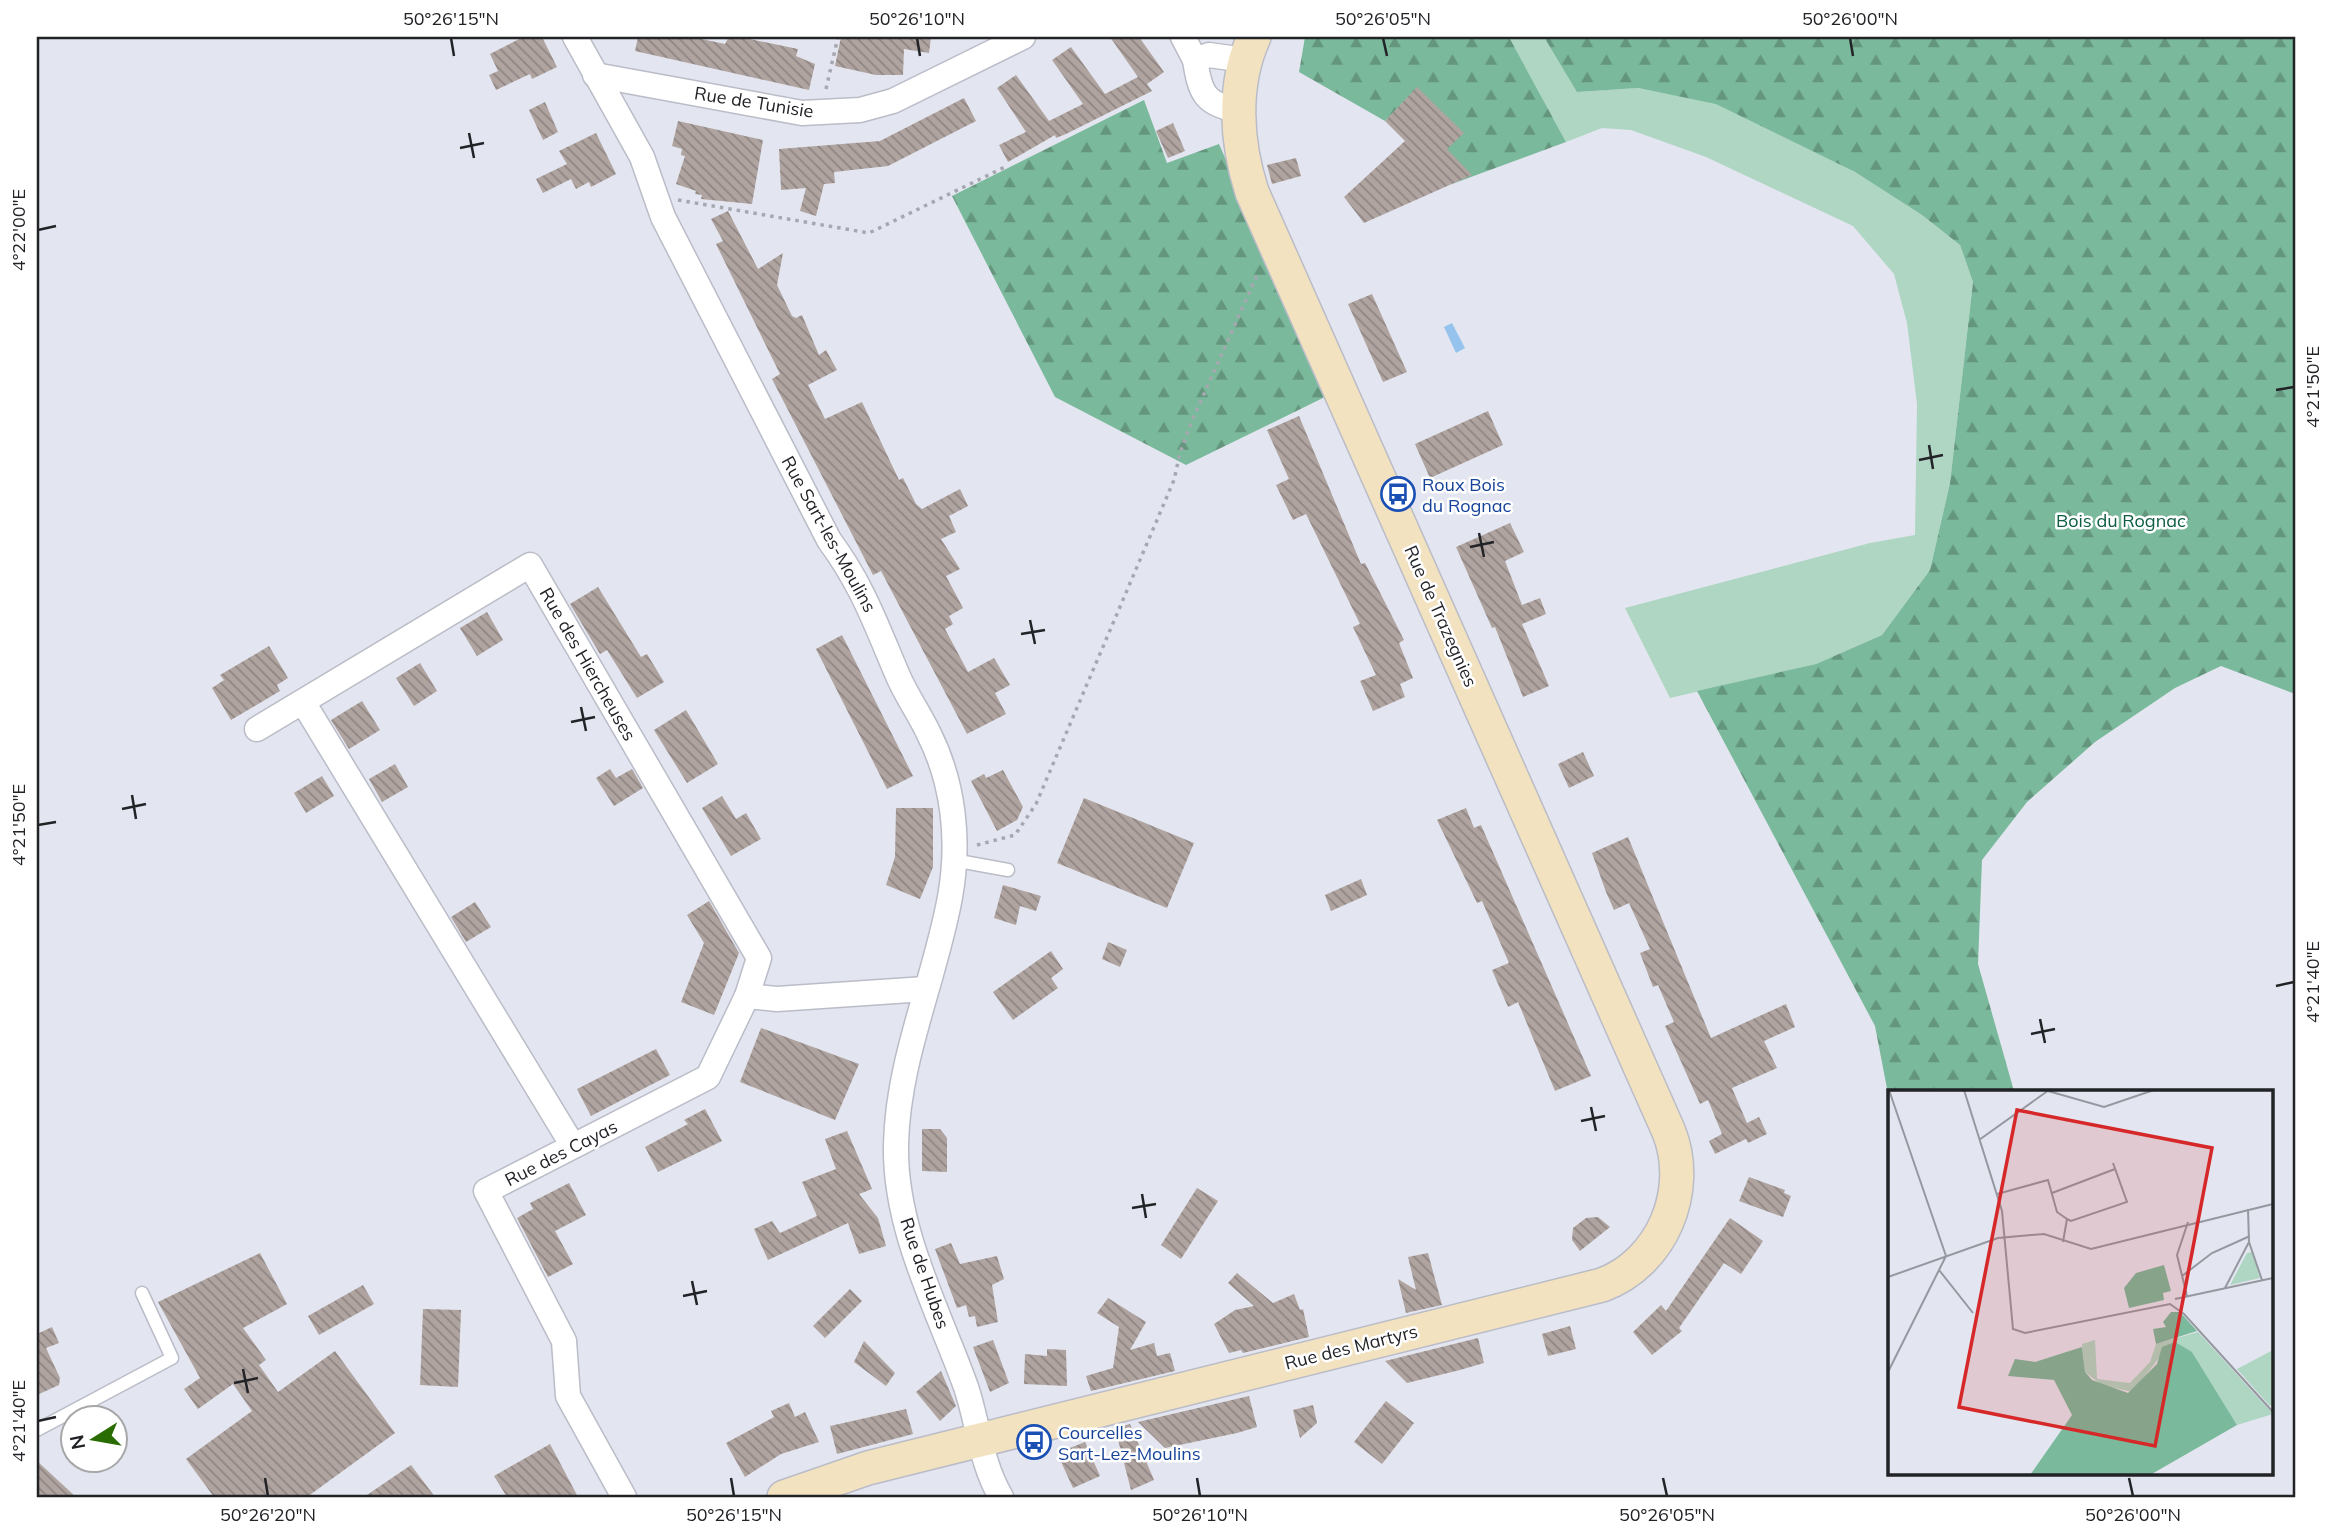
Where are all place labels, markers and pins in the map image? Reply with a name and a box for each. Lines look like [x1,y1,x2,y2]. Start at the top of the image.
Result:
place label: Roux Bois du Rognac [1422,473,1512,517]
bus stop icon: Roux Bois du Rognac [1379,475,1417,513]
place label: Courcelles Sart-Lez-Moulins [1058,1421,1201,1465]
bus stop icon: Courcelles Sart-Lez-Moulins [1015,1423,1053,1461]

